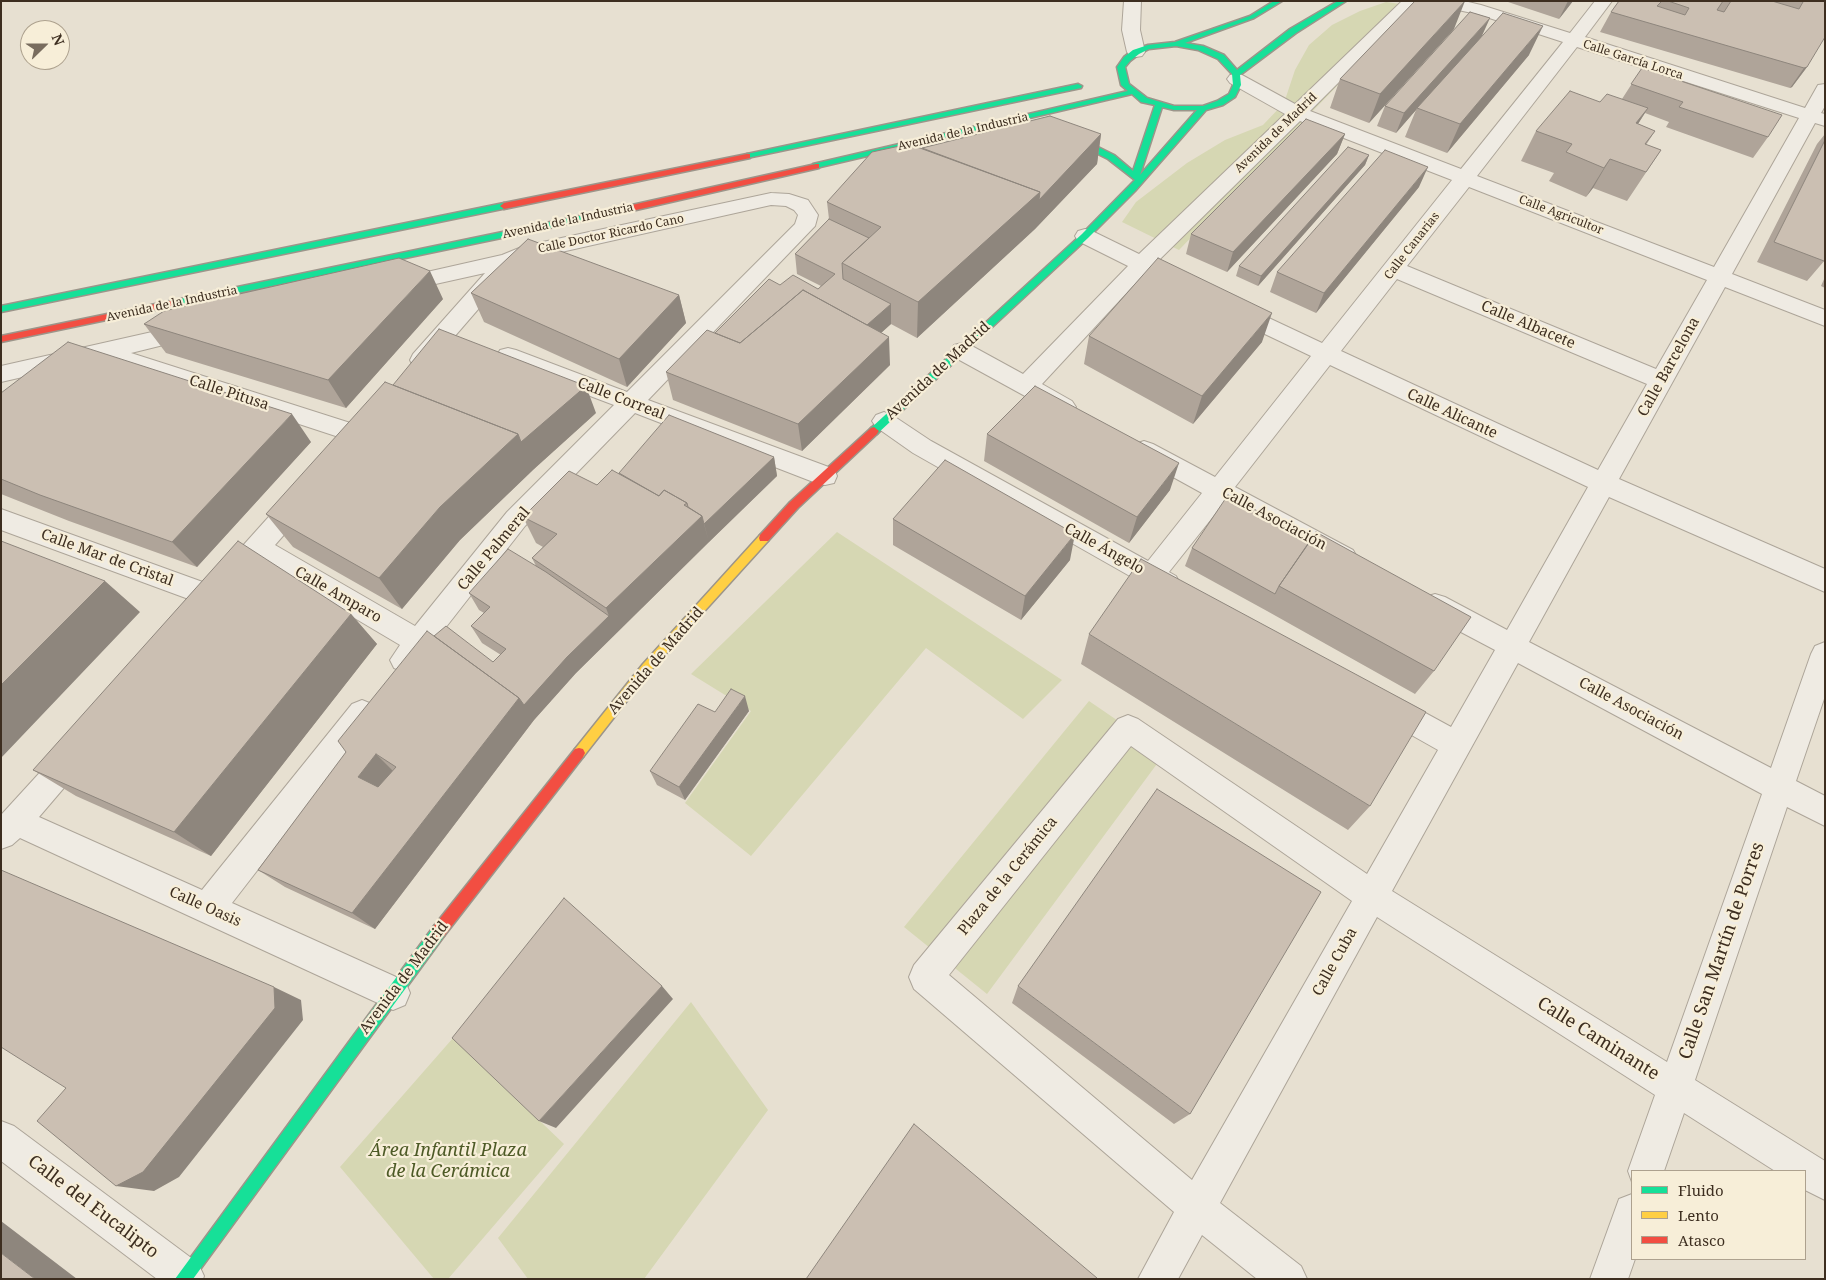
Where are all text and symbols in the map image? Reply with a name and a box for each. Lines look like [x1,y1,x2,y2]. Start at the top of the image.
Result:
north arrow [20,20,70,70]
text: N [48,31,69,48]
street label: Calle García Lorca [1581,37,1685,83]
street label: Avenida de Madrid [1232,90,1320,176]
street label: Avenida de la Industria [896,110,1030,154]
street label: Calle Agricultor [1517,192,1605,238]
street label: Avenida de la Industria [501,200,635,242]
street label: Calle Canarias [1381,210,1443,282]
street label: Calle Doctor Ricardo Cano [537,211,685,257]
street label: Avenida de la Industria [105,283,239,325]
street label: Calle Albacete [1478,297,1578,353]
street label: Calle Barcelona [1634,314,1704,420]
street label: Avenida de Madrid [882,318,994,424]
street label: Calle Pitusa [187,372,271,414]
street label: Calle Correal [575,374,667,424]
street label: Calle Alicante [1404,385,1500,443]
street label: Calle Asociación [1219,484,1329,554]
street label: Calle Palmeral [454,504,534,594]
street label: Calle Ángelo [1061,520,1147,578]
street label: Calle Mar de Cristal [38,526,176,590]
street label: Calle Amparo [291,563,385,627]
street label: Avenida de Madrid [604,604,708,718]
street label: Calle Asociación [1576,674,1686,744]
street label: Plaza de la Cerámica [955,813,1061,939]
street label: Calle San Martín de Porres [1675,840,1769,1062]
street label: Calle Oasis [166,883,244,931]
street label: Avenida de Madrid [356,918,452,1038]
street label: Calle Cuba [1309,925,1361,999]
street label: Calle Caminante [1533,993,1663,1085]
park label: Área Infantil Plaza de la Cerámica [369,1140,527,1182]
street label: Calle del Eucalipto [23,1151,163,1263]
legend [1631,1170,1806,1260]
text: Fluido [1678,1180,1724,1200]
text: Lento [1678,1205,1719,1225]
text: Atasco [1678,1230,1725,1250]

